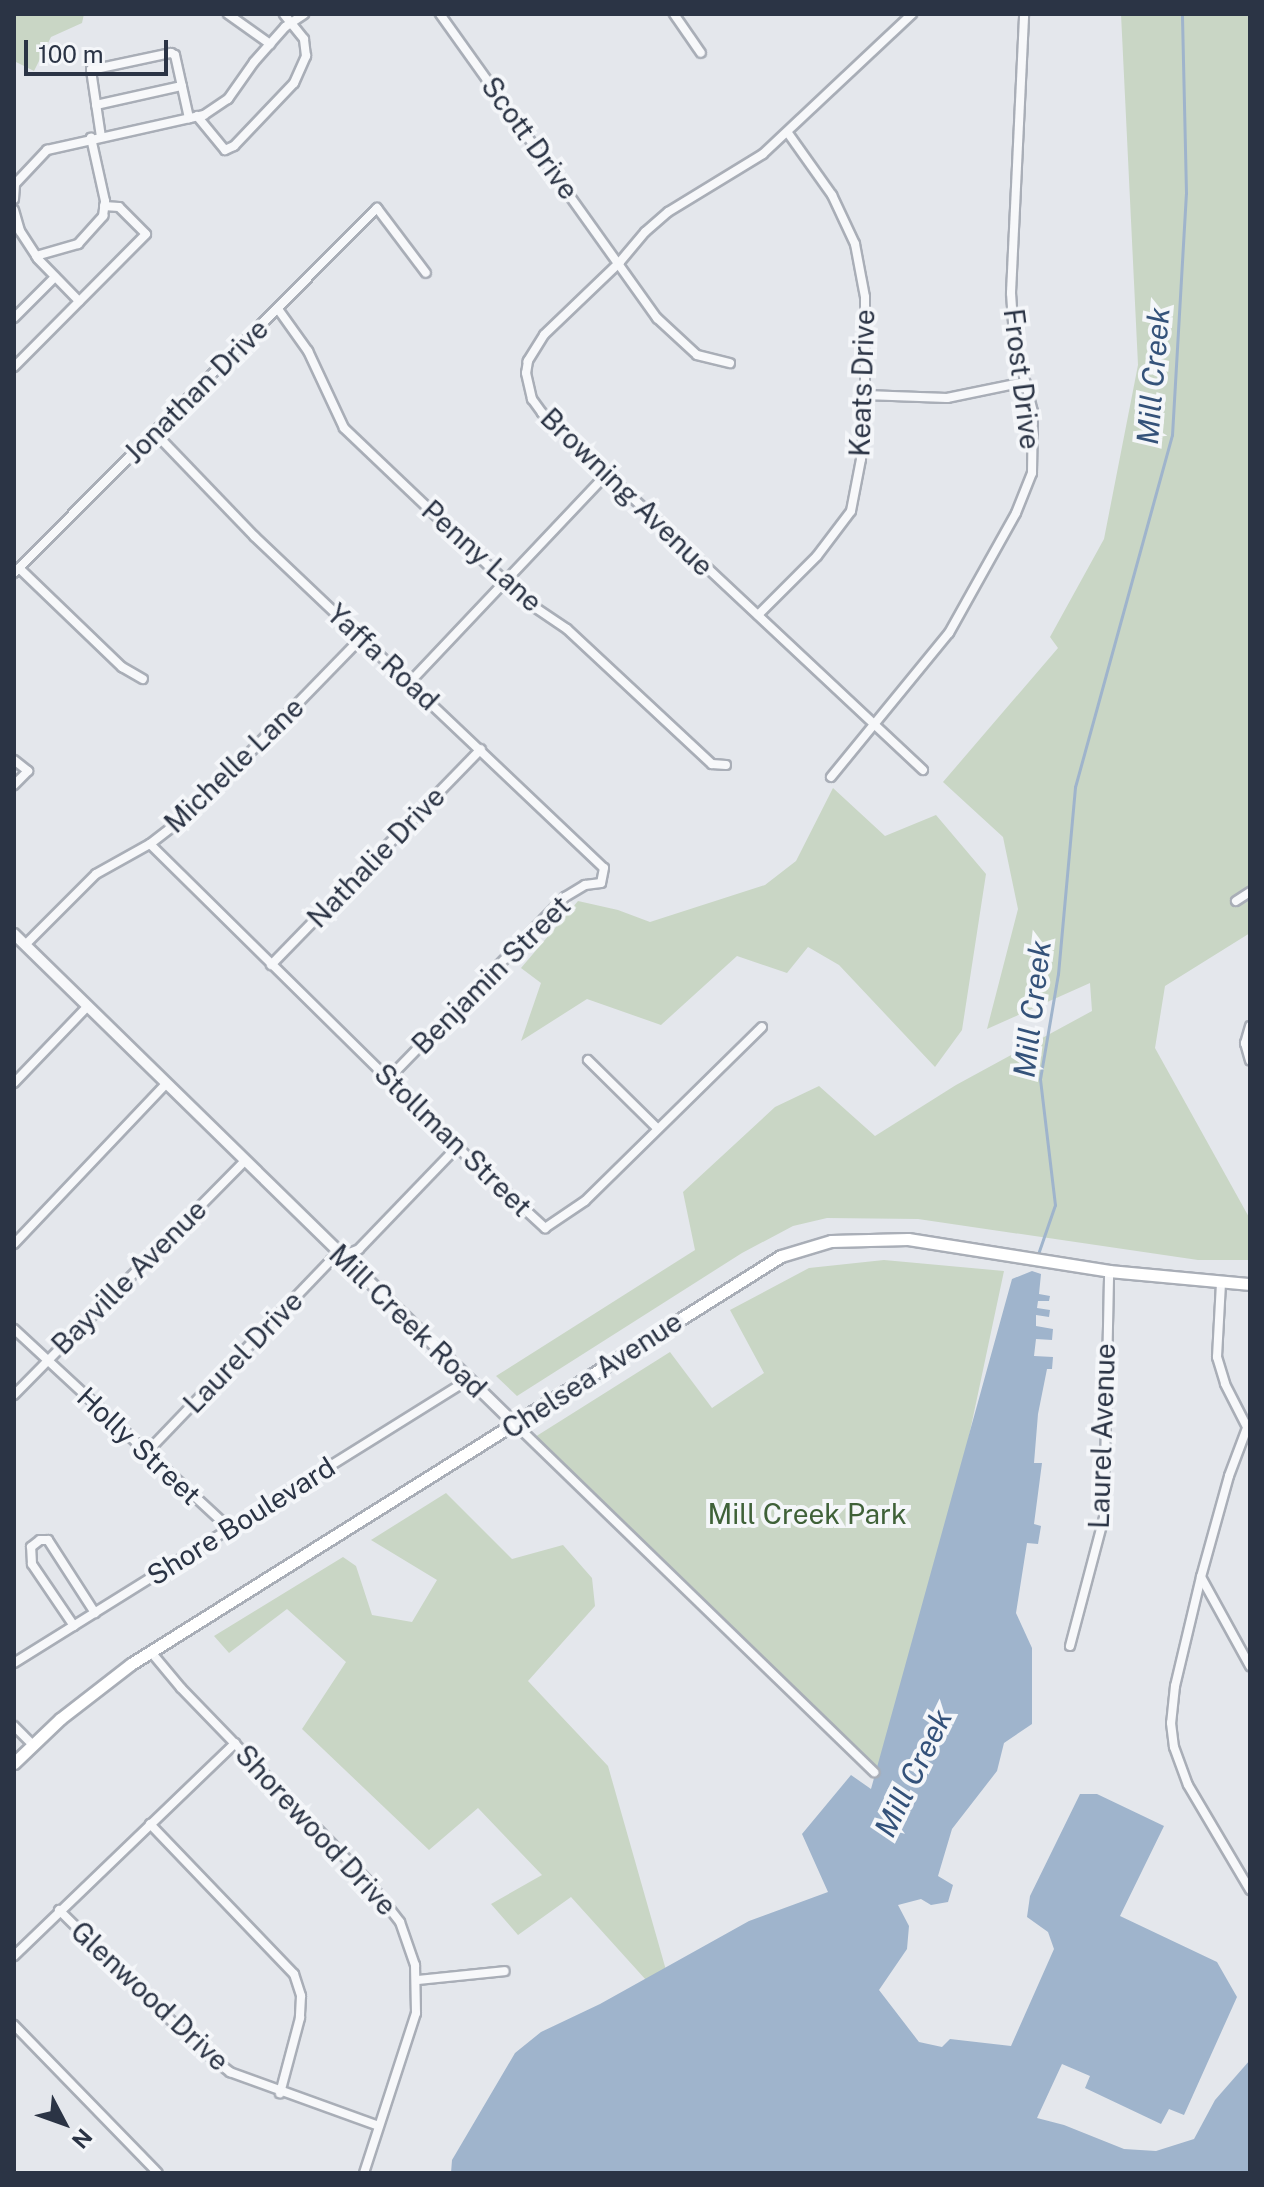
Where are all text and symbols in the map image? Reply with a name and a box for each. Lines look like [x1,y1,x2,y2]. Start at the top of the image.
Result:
scale bar [28,24,172,74]
text: 100 m [38,40,104,68]
street label: Scott Drive [474,70,586,206]
water label: Mill Creek [1129,306,1177,446]
street label: Frost Drive [997,307,1047,451]
street label: Keats Drive [843,309,881,457]
street label: Jonathan Drive [117,312,275,470]
street label: Browning Avenue [534,401,720,583]
street label: Penny Lane [415,493,549,619]
street label: Yaffa Road [320,597,446,717]
street label: Michelle Lane [157,690,311,840]
street label: Nathalie Drive [300,779,452,935]
street label: Benjamin Street [405,889,577,1061]
water label: Mill Creek [1006,938,1058,1080]
street label: Stollman Street [367,1057,539,1223]
street label: Bayville Avenue [45,1193,213,1361]
street label: Mill Creek Road [322,1237,494,1405]
street label: Laurel Drive [177,1284,309,1420]
street label: Chelsea Avenue [496,1304,688,1446]
street label: Laurel Avenue [1082,1343,1122,1529]
street label: Holly Street [70,1380,208,1512]
street label: Shore Boulevard [141,1450,341,1592]
park label: Mill Creek Park [707,1497,907,1531]
water label: Mill Creek [867,1703,959,1843]
street label: Shorewood Drive [228,1738,404,1922]
street label: Glenwood Drive [64,1914,236,2078]
north arrow [24,2083,104,2163]
text: N [67,2124,98,2154]

